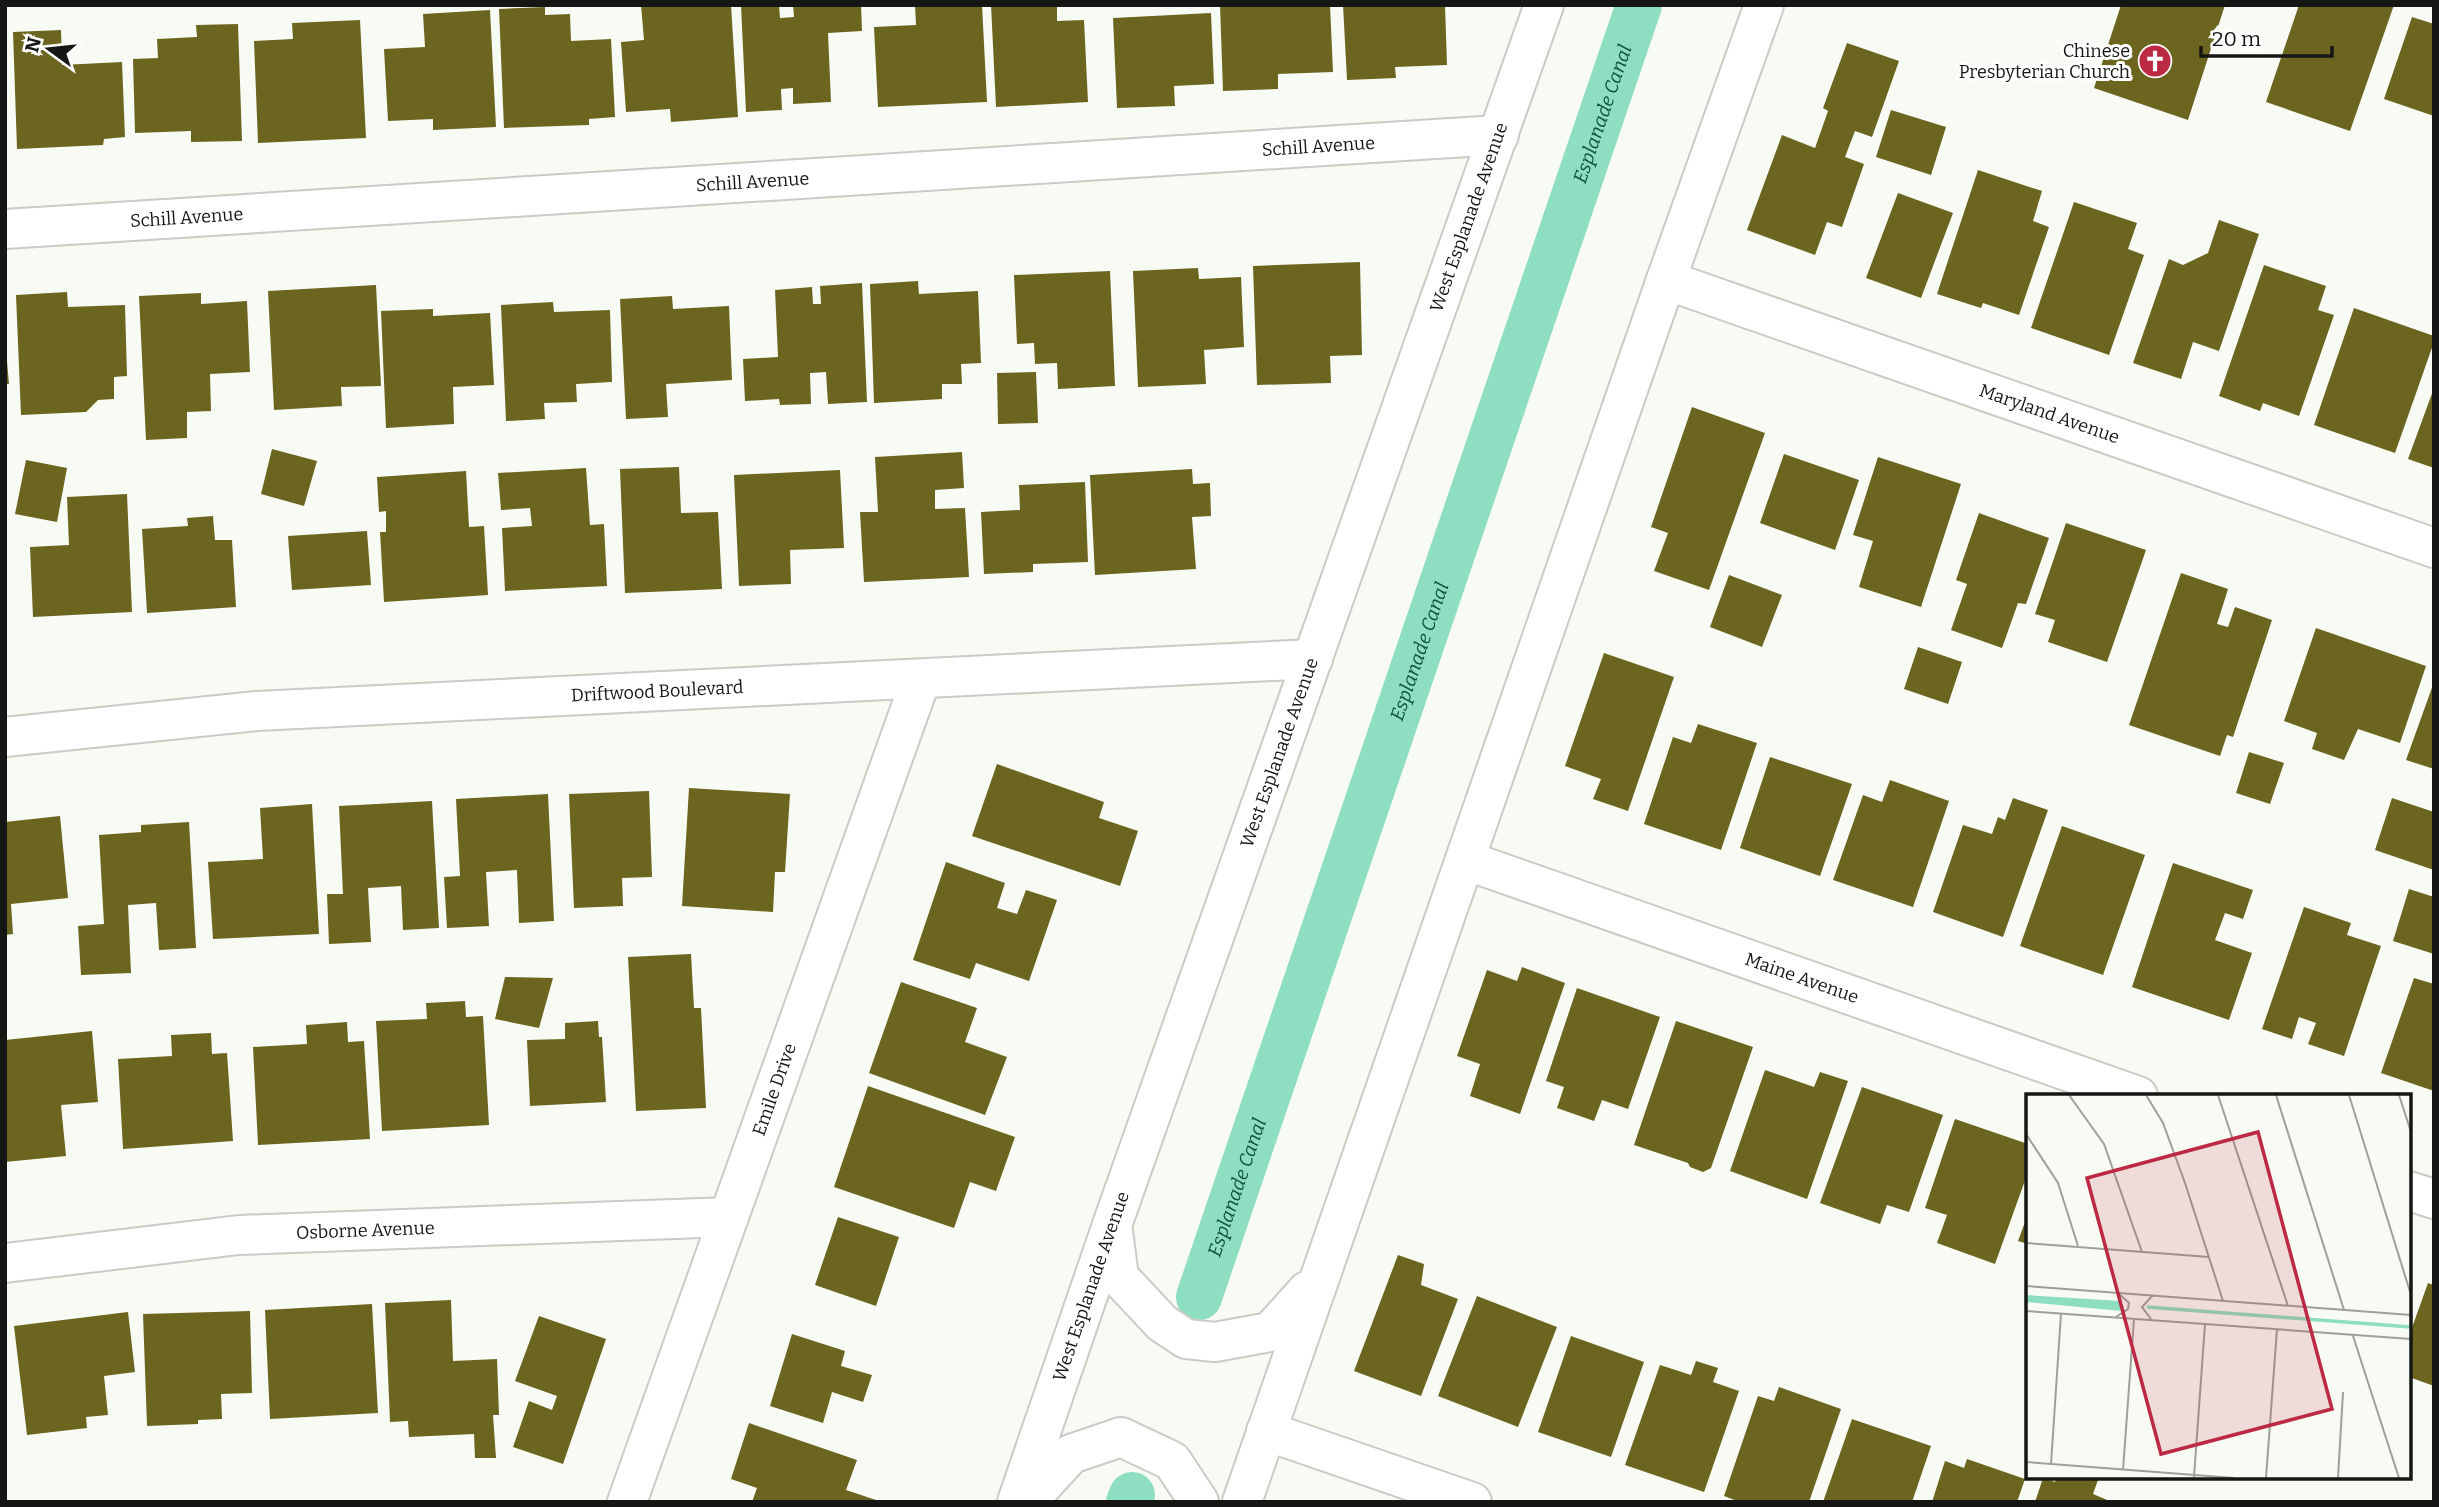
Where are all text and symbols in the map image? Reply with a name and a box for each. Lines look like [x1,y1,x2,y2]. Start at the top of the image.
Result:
north arrow [14,14,84,84]
scale bar [2201,14,2332,58]
text: 20 m [2212,26,2261,52]
text: N [20,34,46,55]
place label: Chinese Presbyterian Church [1959,40,2130,83]
water label: Esplanade Canal [1568,42,1637,186]
church icon: Chinese Presbyterian Church [2136,42,2174,80]
street label: West Esplanade Avenue [1425,119,1513,315]
street label: Schill Avenue [1261,132,1376,161]
street label: Schill Avenue [695,167,810,197]
street label: Schill Avenue [129,203,244,232]
street label: Maryland Avenue [1976,379,2122,448]
water label: Esplanade Canal [1385,579,1454,724]
street label: West Esplanade Avenue [1236,655,1323,850]
street label: Driftwood Boulevard [571,676,744,707]
street label: Maine Avenue [1742,948,1862,1008]
street label: Emile Drive [748,1040,801,1139]
inset map [2026,1094,2411,1479]
water label: Esplanade Canal [1203,1115,1271,1260]
street label: West Esplanade Avenue [1048,1188,1134,1384]
street label: Osborne Avenue [296,1217,435,1244]

